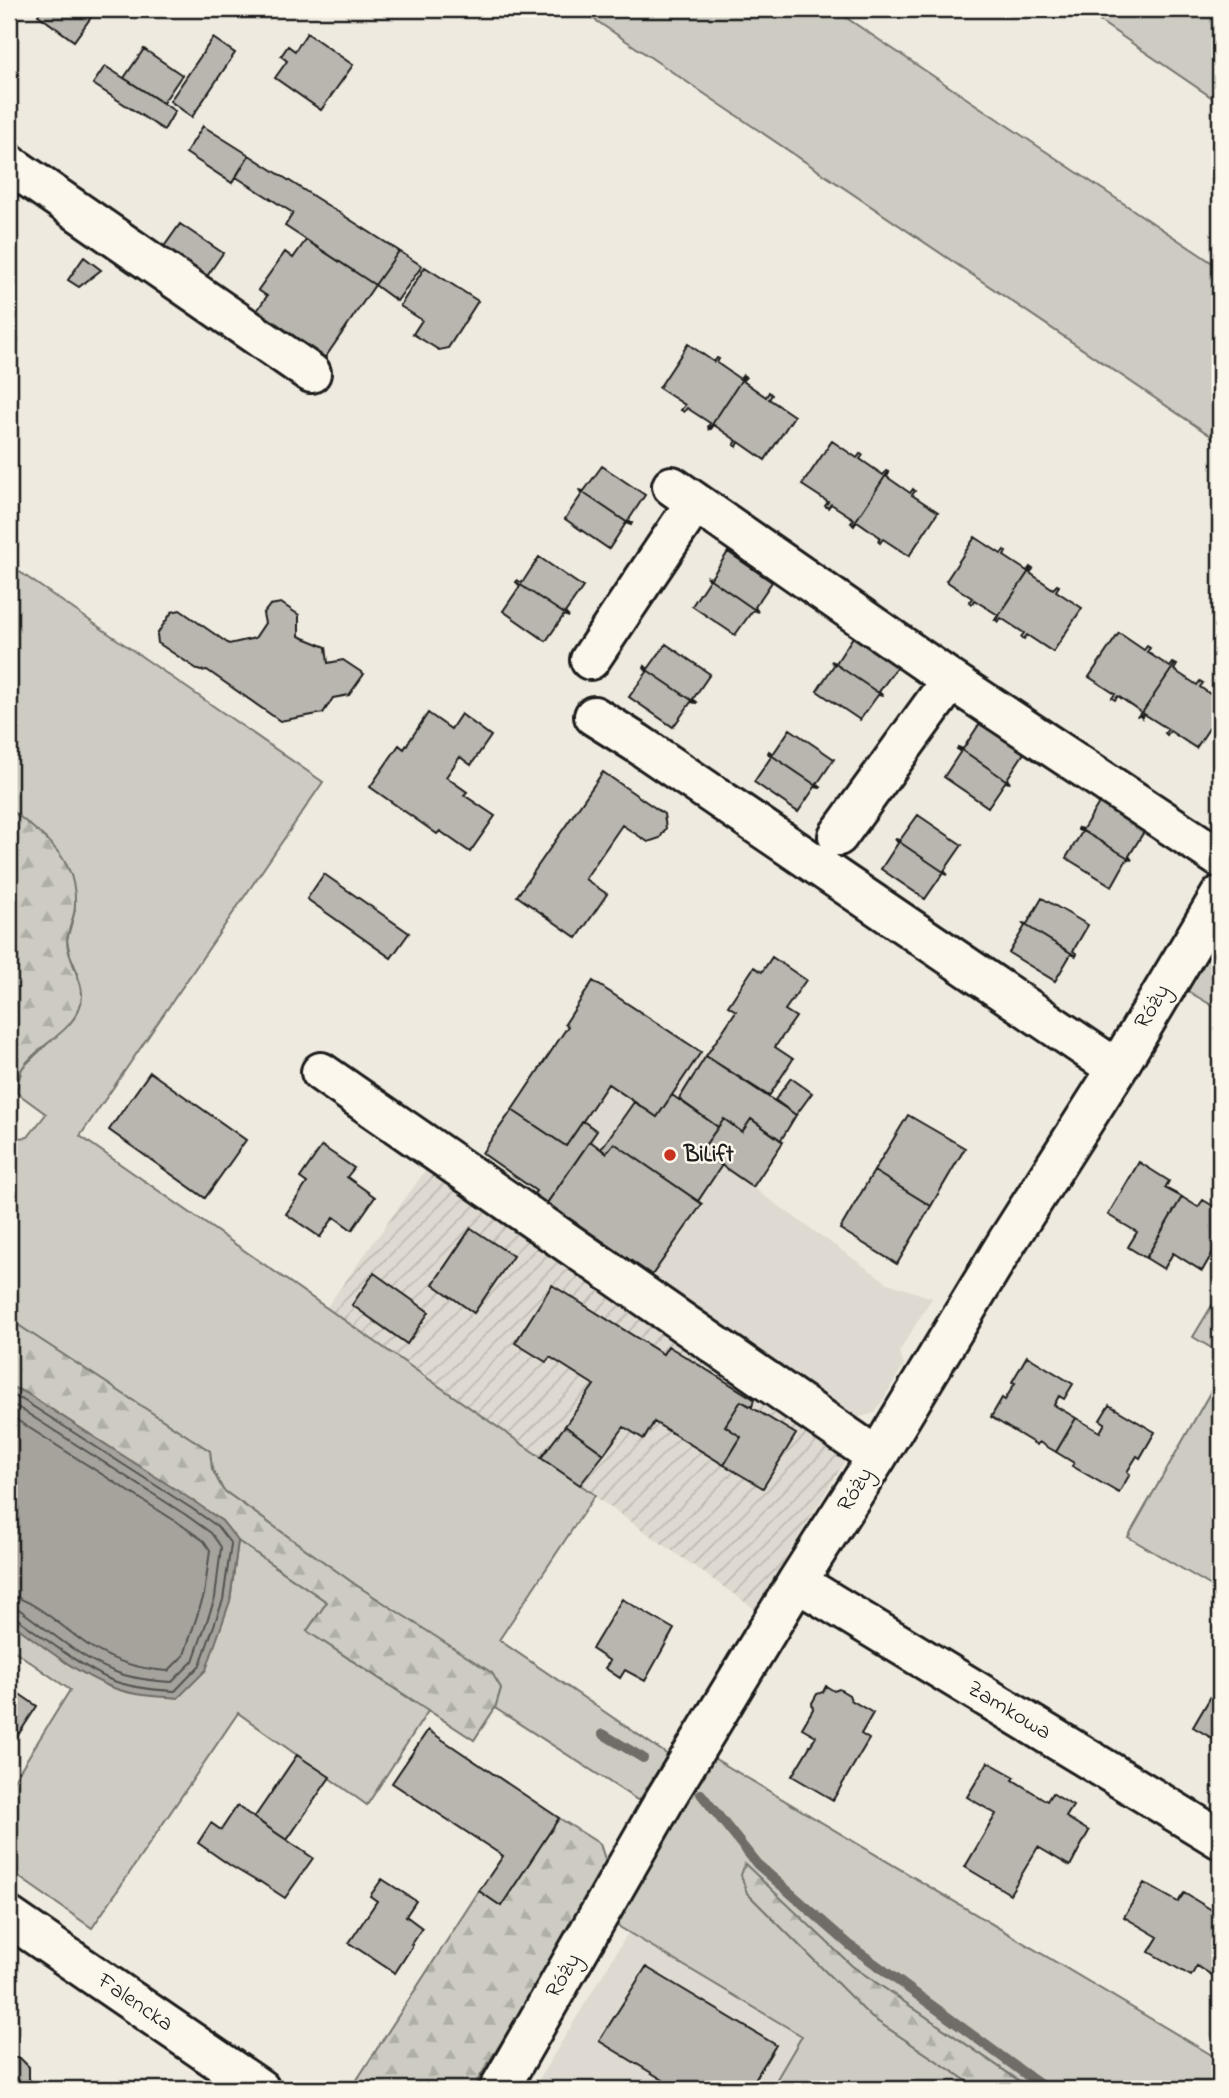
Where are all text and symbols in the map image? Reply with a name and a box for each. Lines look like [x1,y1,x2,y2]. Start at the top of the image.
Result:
street label: Róży [1127,978,1181,1037]
place label: BiLift [683,1139,734,1172]
marker: BiLift [662,1147,678,1163]
street label: Róży [830,1461,884,1520]
street label: Zamkowa [961,1673,1057,1749]
street label: Róży [538,1947,592,2006]
street label: Falencka [89,1965,180,2041]

